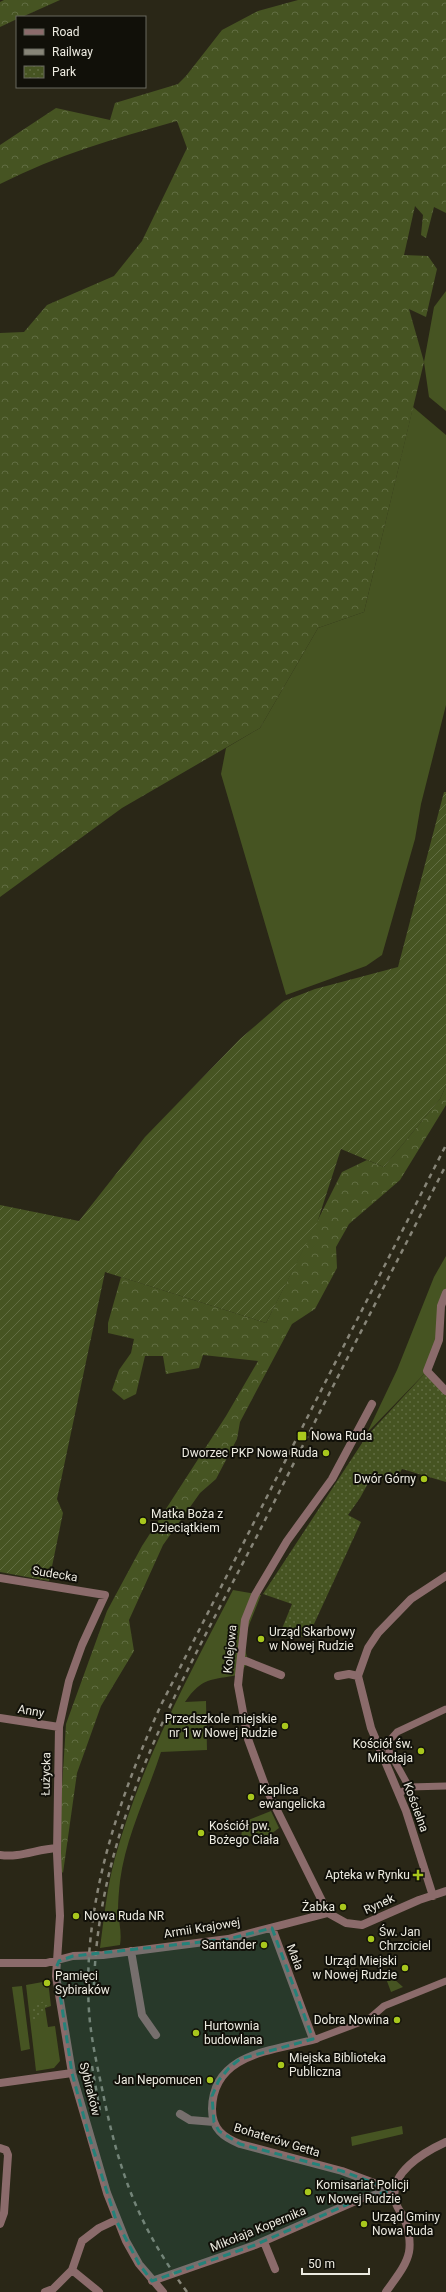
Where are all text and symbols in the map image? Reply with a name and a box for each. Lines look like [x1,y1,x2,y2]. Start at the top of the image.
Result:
legend [16,16,146,88]
text: Road [52,25,80,39]
text: Railway [52,45,93,59]
text: Park [52,65,77,79]
place label: Nowa Ruda [311,1429,372,1443]
marker: Nowa Ruda [296,1430,308,1442]
place label: Dworzec PKP Nowa Ruda [182,1446,318,1460]
marker: Dworzec PKP Nowa Ruda [321,1448,331,1458]
place label: Dwór Górny [354,1472,416,1486]
marker: Dwór Górny [419,1474,429,1484]
place label: Matka Boża z Dzieciątkiem [151,1507,223,1535]
marker: Matka Boża z Dzieciątkiem [138,1516,148,1526]
street label: Sudecka [31,1564,79,1584]
street label: Kolejowa [220,1624,240,1674]
place label: Urząd Skarbowy w Nowej Rudzie [269,1625,355,1653]
marker: Urząd Skarbowy w Nowej Rudzie [256,1634,266,1644]
street label: Anny [17,1702,46,1720]
place label: Przedszkole miejskie nr 1 w Nowej Rudzie [165,1712,277,1740]
marker: Przedszkole miejskie nr 1 w Nowej Rudzie [280,1721,290,1731]
place label: Kościół św. Mikołaja [353,1737,413,1765]
marker: Kościół św. Mikołaja [416,1746,426,1756]
street label: Łużycka [39,1752,53,1796]
street label: Kościelna [401,1780,431,1834]
place label: Kaplica ewangelicka [259,1783,325,1811]
marker: Kaplica ewangelicka [246,1792,256,1802]
place label: Kościół pw. Bożego Ciała [209,1819,279,1847]
marker: Kościół pw. Bożego Ciała [196,1828,206,1838]
place label: Apteka w Rynku [325,1868,410,1882]
marker: Apteka w Rynku [413,1870,423,1880]
street label: Rynek [361,1891,397,1917]
place label: Żabka [302,1899,335,1914]
marker: Żabka [338,1902,348,1912]
place label: Nowa Ruda NR [84,1909,165,1923]
marker: Nowa Ruda NR [71,1911,81,1921]
street label: Armii Krajowej [163,1915,241,1941]
place label: Św. Jan Chrzciciel [379,1924,431,1953]
marker: Św. Jan Chrzciciel [366,1934,376,1944]
place label: Santander [201,1938,256,1952]
marker: Santander [259,1940,269,1950]
street label: Mała [284,1942,306,1972]
place label: Urząd Miejski w Nowej Rudzie [312,1954,397,1982]
marker: Urząd Miejski w Nowej Rudzie [400,1963,410,1973]
place label: Pamięci Sybiraków [55,1969,110,1997]
marker: Pamięci Sybiraków [42,1978,52,1988]
place label: Dobra Nowina [314,2013,389,2027]
marker: Dobra Nowina [392,2015,402,2025]
place label: Hurtownia budowlana [204,2019,263,2047]
marker: Hurtownia budowlana [191,2028,201,2038]
place label: Miejska Biblioteka Publiczna [289,2051,386,2079]
marker: Miejska Biblioteka Publiczna [276,2060,286,2070]
street label: Sybiraków [77,2061,103,2117]
place label: Jan Nepomucen [114,2073,202,2087]
marker: Jan Nepomucen [205,2075,215,2085]
street label: Bohaterów Getta [232,2120,322,2160]
place label: Komisariat Policji w Nowej Rudzie [316,2178,409,2206]
marker: Komisariat Policji w Nowej Rudzie [303,2187,313,2197]
street label: Mikołaja Kopernika [208,2203,308,2255]
place label: Urząd Gminy Nowa Ruda [372,2210,440,2238]
marker: Urząd Gminy Nowa Ruda [359,2219,369,2229]
scale bar [302,2250,369,2276]
text: 50 m [308,2257,335,2271]

